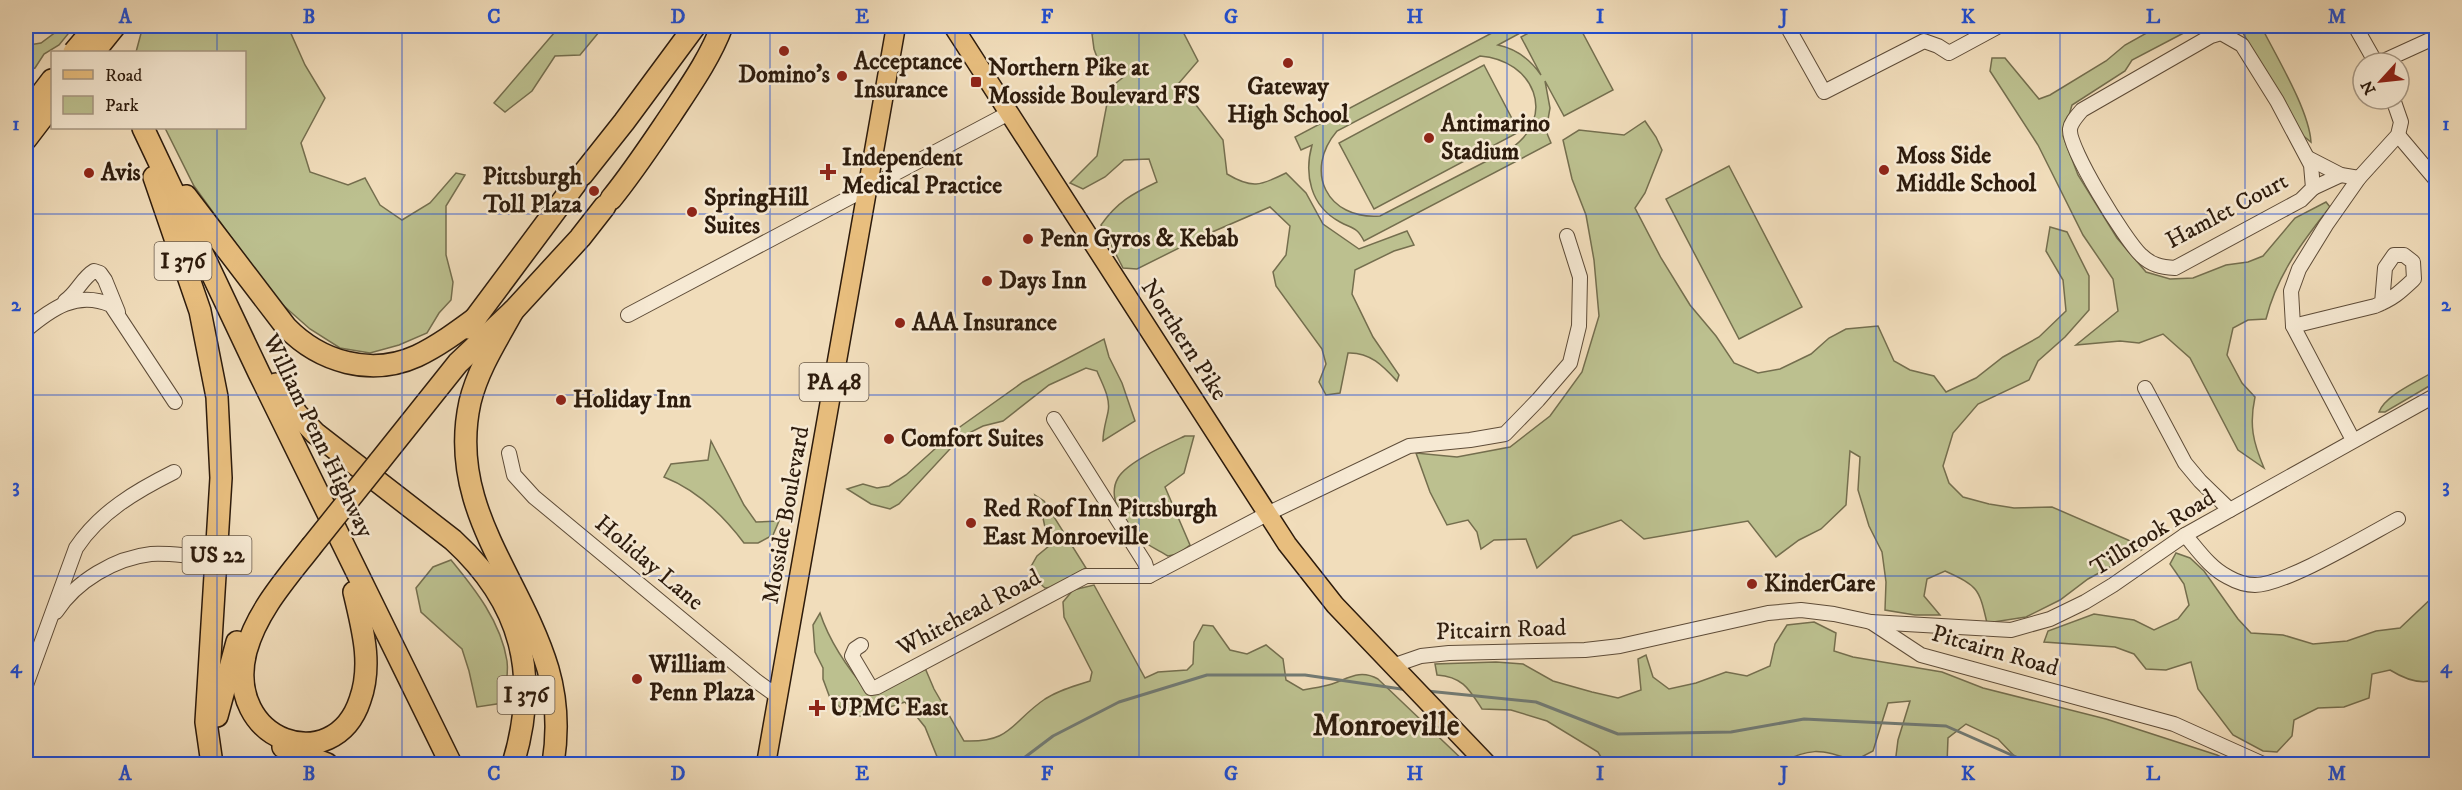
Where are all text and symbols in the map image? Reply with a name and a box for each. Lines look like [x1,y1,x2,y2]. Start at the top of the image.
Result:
text: A [118,5,133,30]
text: B [303,5,315,30]
text: C [487,5,501,30]
text: D [671,5,686,30]
text: E [855,5,869,30]
text: F [1041,5,1054,30]
text: G [1224,5,1238,30]
text: H [1407,5,1424,30]
text: I [1596,5,1604,30]
text: J [1778,5,1788,30]
text: K [1961,5,1976,30]
text: L [2146,5,2161,30]
text: M [2328,5,2346,30]
marker: Domino's [777,44,791,58]
place label: Acceptance Insurance [853,47,963,105]
legend [51,51,246,129]
north arrow [2351,51,2411,111]
place label: Northern Pike at Mosside Boulevard FS [988,53,1200,111]
marker: Gateway High School [1281,56,1295,70]
place label: Domino's [738,60,830,90]
text: Road [105,65,142,87]
marker: Acceptance Insurance [835,69,849,83]
place label: Gateway High School [1227,72,1350,130]
marker: Northern Pike at Mosside Boulevard FS [969,75,983,89]
text: N [2357,77,2380,98]
text: Park [105,95,139,117]
place label: Antimarino Stadium [1440,109,1550,167]
text: 1 [12,112,20,137]
text: 1 [2442,112,2450,137]
marker: Antimarino Stadium [1422,131,1436,145]
place label: Moss Side Middle School [1896,141,2037,199]
place label: Independent Medical Practice [842,143,1002,201]
place label: Avis [100,158,141,188]
place label: Pittsburgh Toll Plaza [482,162,583,220]
marker: Independent Medical Practice [819,163,837,181]
marker: Moss Side Middle School [1877,163,1891,177]
marker: Avis [82,166,96,180]
street label: Hamlet Court [2161,166,2294,256]
place label: SpringHill Suites [704,183,809,241]
marker: Pittsburgh Toll Plaza [587,184,601,198]
marker: SpringHill Suites [685,205,699,219]
place label: Penn Gyros & Kebab [1040,224,1239,254]
marker: Penn Gyros & Kebab [1021,232,1035,246]
road number: I 376 [154,242,212,280]
place label: Days Inn [999,266,1087,296]
marker: Days Inn [980,274,994,288]
street label: Northern Pike [1134,274,1234,406]
text: 2 [11,293,22,318]
text: 2 [2441,293,2452,318]
place label: AAA Insurance [911,308,1057,338]
marker: AAA Insurance [893,316,907,330]
street label: William Penn Highway [255,328,381,543]
road number: PA 48 [800,363,868,401]
place label: Holiday Inn [573,385,692,415]
marker: Holiday Inn [554,393,568,407]
street label: Mosside Boulevard [756,424,816,606]
place label: Comfort Suites [901,424,1043,454]
marker: Comfort Suites [882,432,896,446]
text: 3 [12,474,20,499]
text: 3 [2442,474,2450,499]
street label: Tilbrook Road [2085,483,2221,583]
place label: Red Roof Inn Pittsburgh East Monroeville [983,494,1218,552]
street label: Holiday Lane [588,509,710,617]
marker: Red Roof Inn Pittsburgh East Monroeville [964,516,978,530]
road number: US 22 [182,536,252,574]
street label: Whitehead Road [891,563,1046,664]
place label: KinderCare [1764,569,1875,599]
marker: KinderCare [1745,577,1759,591]
street label: Pitcairn Road [1435,613,1567,647]
street label: Pitcairn Road [1928,619,2062,683]
place label: William Penn Plaza [648,650,755,708]
text: 4 [10,655,23,680]
text: 4 [2440,655,2453,680]
marker: William Penn Plaza [630,672,644,686]
road number: I 376 [498,676,554,714]
place label: UPMC East [830,693,949,723]
marker: UPMC East [808,699,826,717]
district label: Monroeville [1313,708,1460,745]
text: A [118,762,133,787]
text: B [303,762,315,787]
text: C [487,762,501,787]
text: D [671,762,686,787]
text: E [855,762,869,787]
text: F [1041,762,1054,787]
text: G [1224,762,1238,787]
text: H [1407,762,1424,787]
text: I [1596,762,1604,787]
text: J [1778,762,1788,787]
text: K [1961,762,1976,787]
text: L [2146,762,2161,787]
text: M [2328,762,2346,787]

